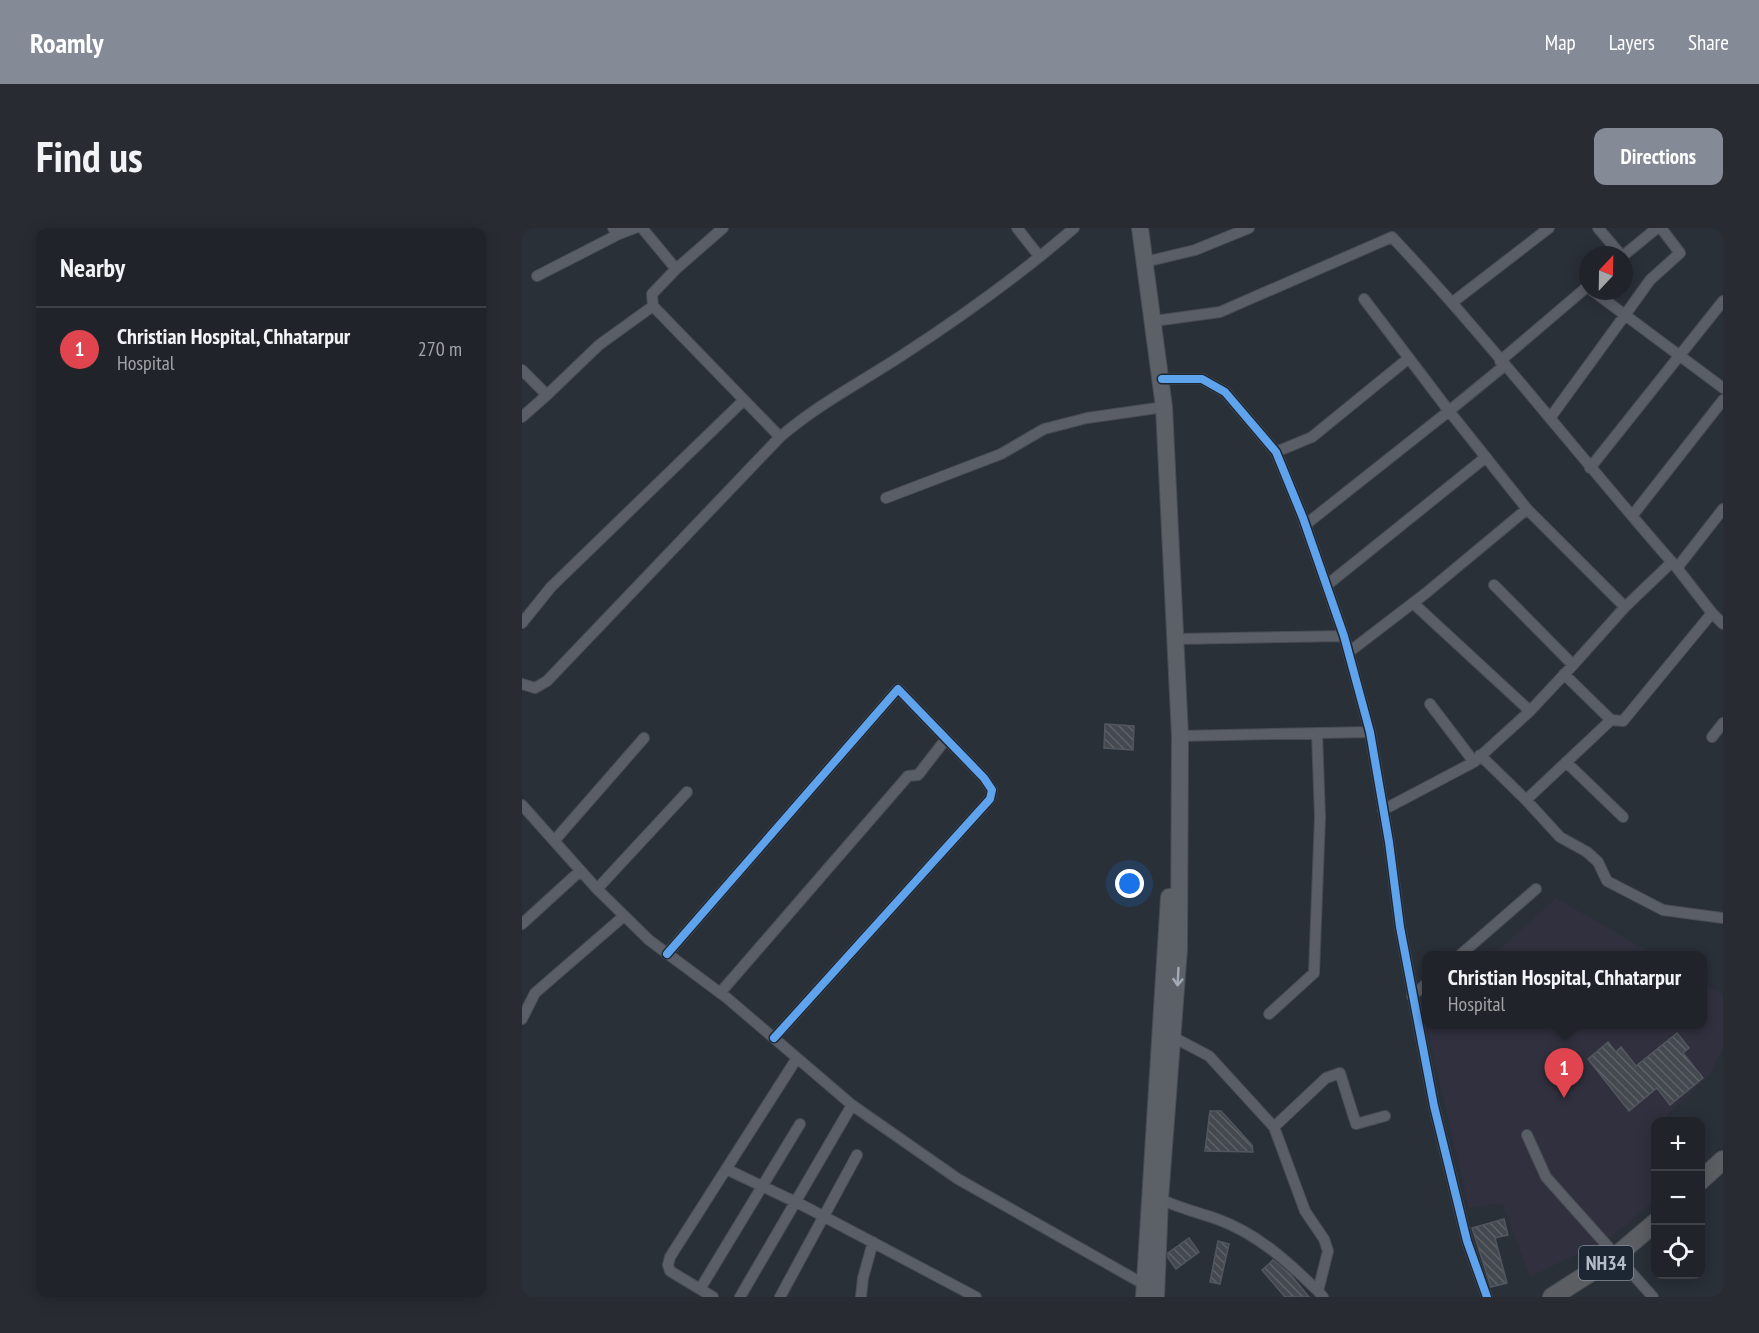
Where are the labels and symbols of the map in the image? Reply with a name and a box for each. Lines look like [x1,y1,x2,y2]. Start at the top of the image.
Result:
north arrow [1579,246,1633,300]
your location [1115,869,1144,898]
one-way arrow [1172,967,1183,987]
pin: 1 [1544,1048,1584,1098]
road number: NH34 [1579,1246,1633,1280]

